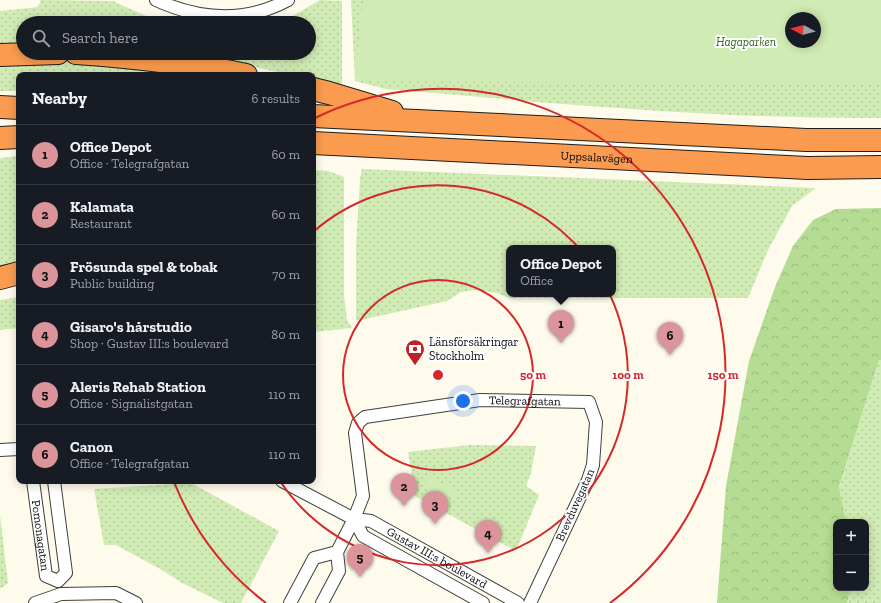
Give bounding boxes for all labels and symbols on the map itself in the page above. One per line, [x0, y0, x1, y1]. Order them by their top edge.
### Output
north arrow [785, 12, 821, 48]
park label: Hagaparken [716, 35, 776, 49]
street label: Uppsalavägen [560, 149, 633, 166]
pin: 1 [548, 310, 574, 343]
pin: 6 [657, 322, 683, 355]
place label: Länsförsäkringar Stockholm [429, 335, 518, 363]
bank icon: Länsförsäkringar Stockholm [404, 338, 426, 366]
centre of rings [431, 368, 445, 382]
text: 50 m [520, 368, 546, 382]
text: 100 m [612, 368, 644, 382]
text: 150 m [708, 368, 739, 382]
your location [453, 391, 473, 411]
street label: Telegrafgatan [489, 393, 561, 408]
street label: Brevduvegatan [553, 466, 597, 543]
pin: 2 [391, 473, 417, 506]
pin: 3 [422, 491, 448, 524]
street label: Pomonagatan [29, 499, 52, 572]
pin: 4 [475, 520, 501, 553]
street label: Gustav III:s boulevard [384, 524, 490, 592]
pin: 5 [347, 544, 373, 577]

